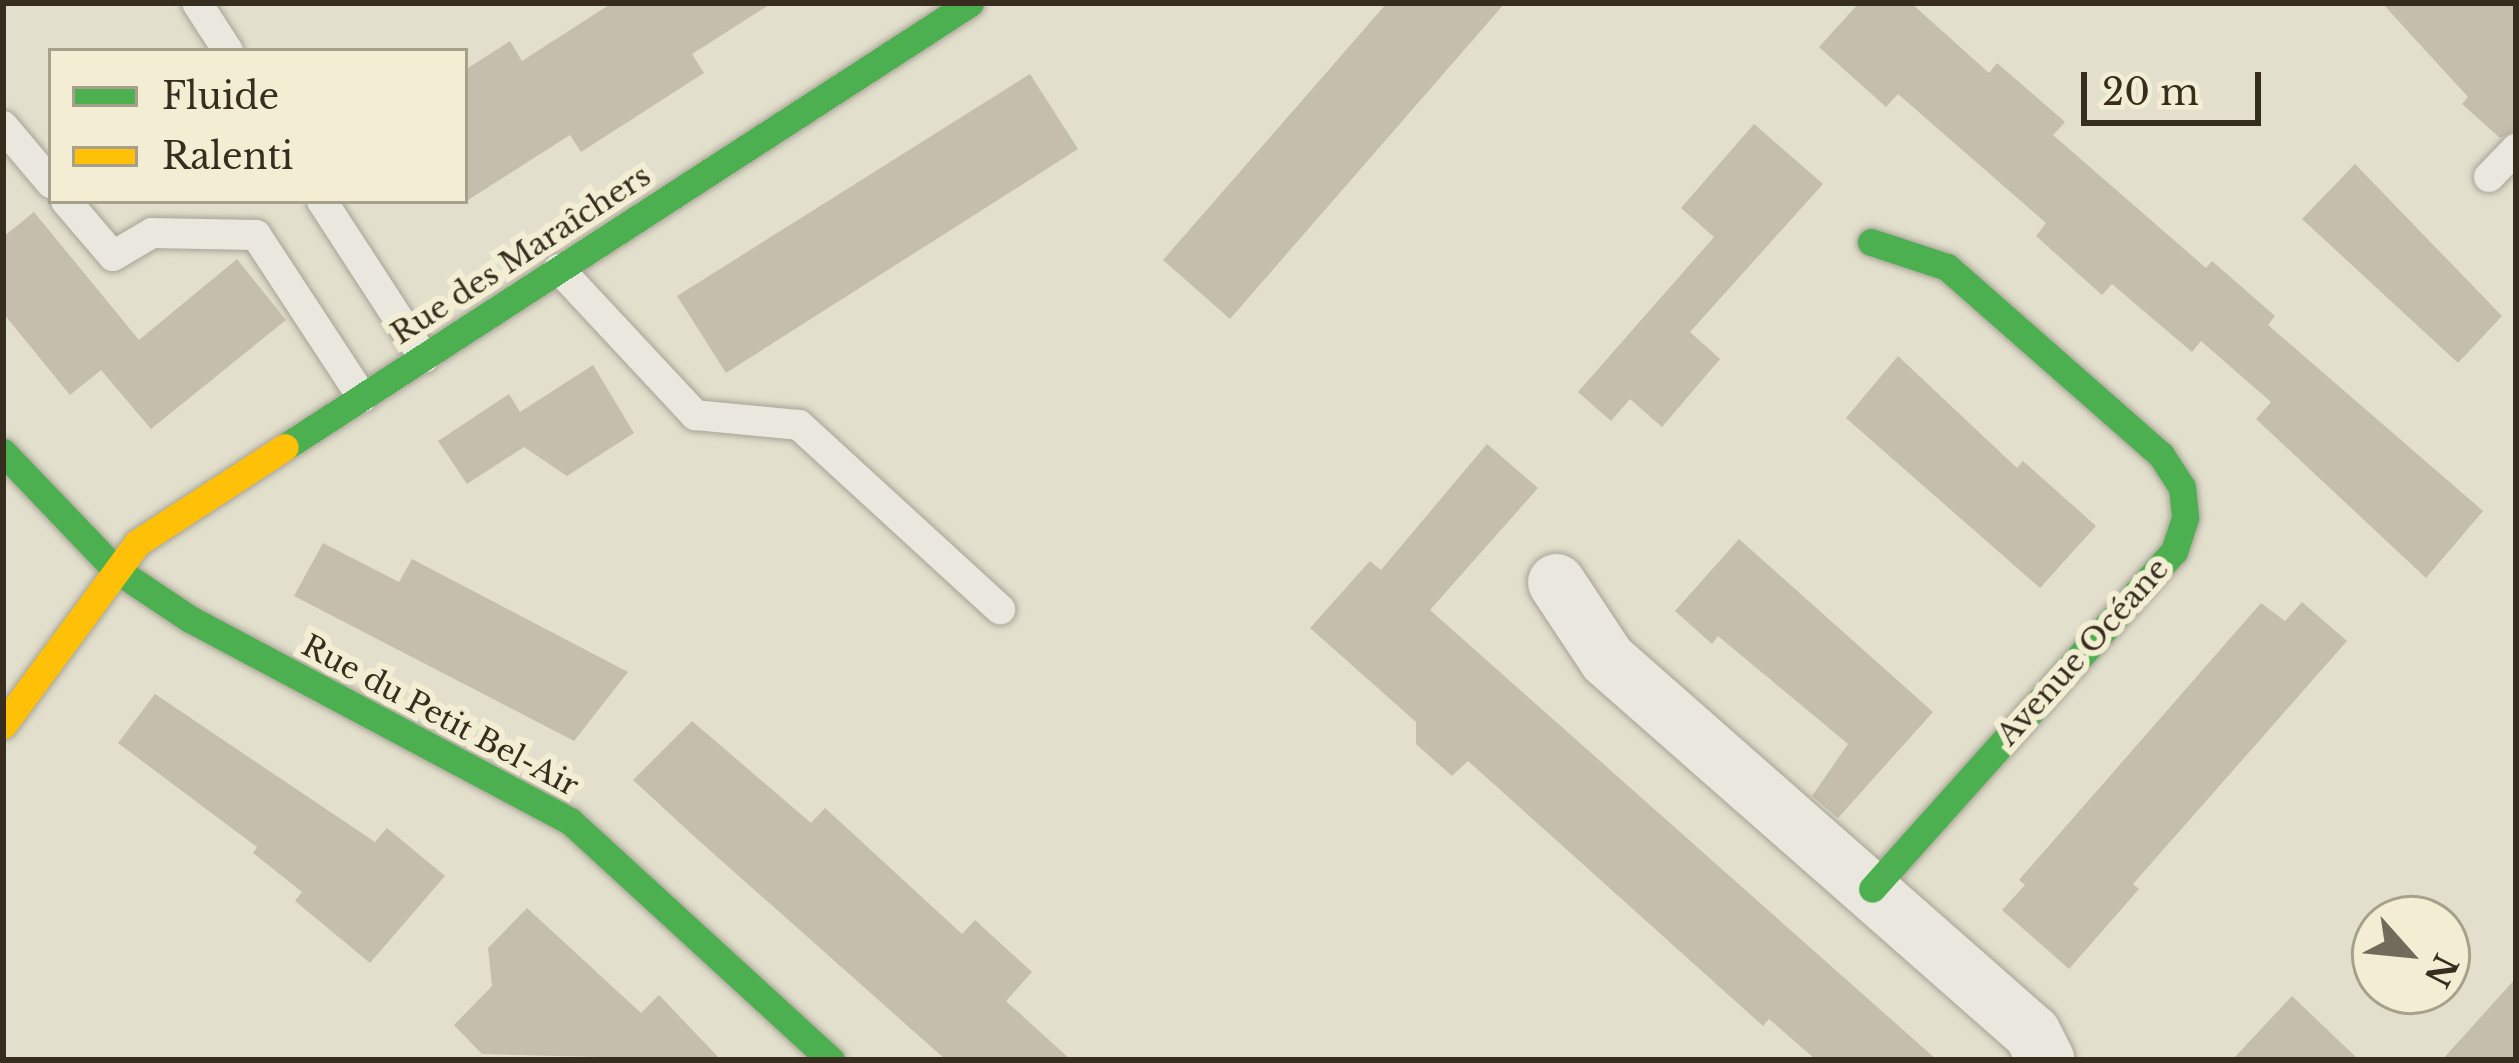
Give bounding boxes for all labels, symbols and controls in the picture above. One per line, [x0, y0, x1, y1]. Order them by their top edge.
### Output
legend [48, 48, 468, 204]
scale bar [2087, 48, 2267, 122]
text: 20 m [2102, 70, 2199, 115]
text: Fluide [162, 74, 279, 119]
text: Ralenti [162, 134, 293, 179]
street label: Rue des Maraîchers [385, 158, 657, 352]
street label: Avenue Océane [1990, 551, 2176, 753]
street label: Rue du Petit Bel-Air [296, 628, 584, 804]
north arrow [2351, 895, 2471, 1015]
text: N [2416, 947, 2466, 993]

